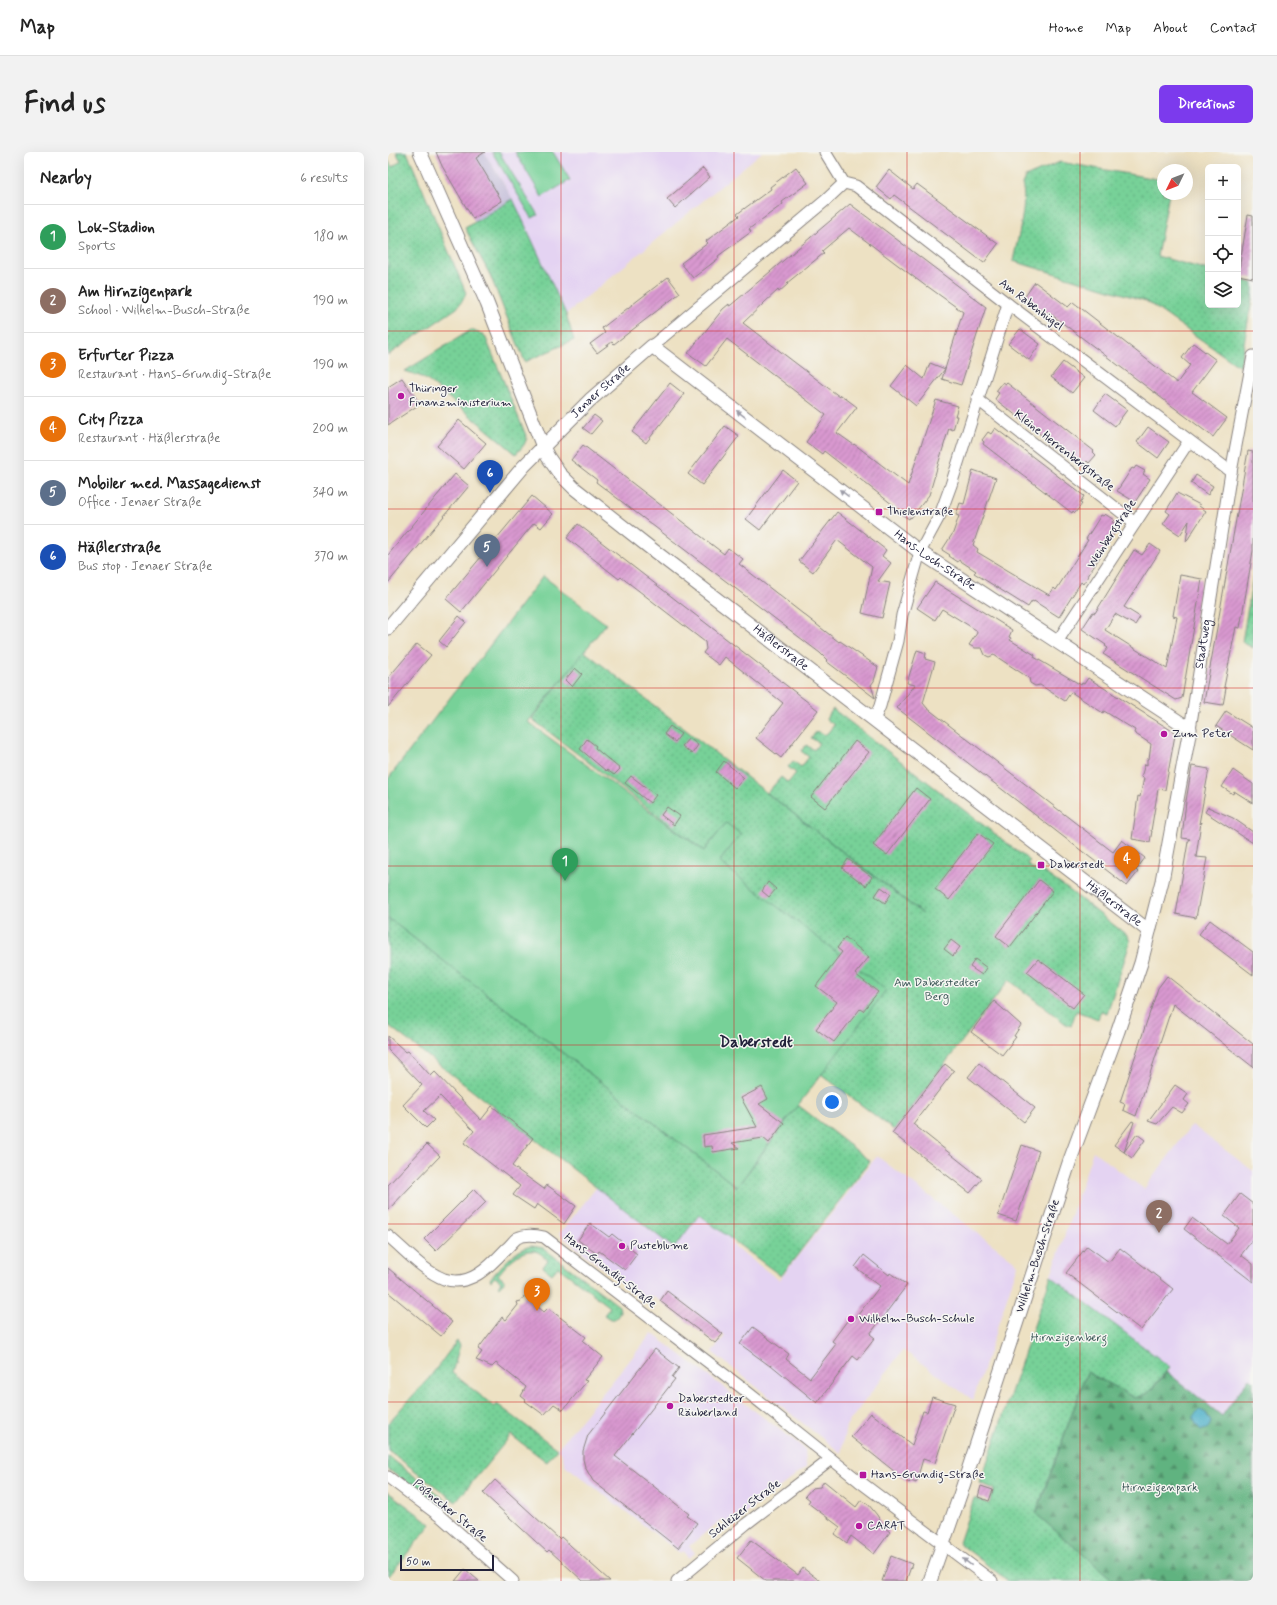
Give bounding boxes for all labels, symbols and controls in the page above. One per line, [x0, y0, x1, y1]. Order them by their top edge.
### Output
text: Map [20, 15, 55, 40]
text: Home [1049, 19, 1083, 37]
text: Map [1105, 19, 1131, 37]
text: About [1153, 19, 1188, 37]
text: Contact [1210, 19, 1257, 37]
button: Directions [1159, 85, 1253, 123]
text: Find us [24, 86, 105, 123]
north arrow [1157, 164, 1193, 200]
map controls [1205, 164, 1241, 308]
button: + [1205, 164, 1241, 200]
text: Nearby [40, 167, 92, 189]
text: 6 results [300, 170, 348, 187]
button: − [1205, 200, 1241, 236]
text: Lok-Stadion [78, 218, 155, 238]
text: 1 [50, 228, 56, 245]
text: 180 m [313, 228, 348, 245]
button: locate [1205, 236, 1241, 272]
text: Sports [78, 238, 116, 255]
button: layers [1205, 272, 1241, 308]
street label: Am Rabenhügel [996, 276, 1066, 334]
text: Am Hirnzigenpark [78, 282, 192, 302]
text: 2 [50, 292, 56, 309]
text: 190 m [313, 292, 348, 309]
text: School · Wilhelm-Busch-Straße [78, 302, 250, 319]
text: Erfurter Pizza [78, 346, 174, 366]
text: 3 [50, 356, 56, 373]
text: 190 m [313, 356, 348, 373]
street label: Jenaer Straße [568, 360, 634, 422]
text: Restaurant · Hans-Grundig-Straße [78, 366, 271, 383]
place label: Thüringer Finanzministerium [409, 381, 512, 411]
marker: Thüringer Finanzministerium [396, 391, 406, 401]
street label: Kleine Herrenbergstraße [1010, 407, 1118, 496]
text: City Pizza [78, 410, 143, 430]
one-way arrow [735, 410, 746, 418]
text: 4 [49, 420, 57, 437]
text: 200 m [313, 420, 348, 437]
text: Restaurant · Häßlerstraße [78, 430, 220, 447]
pin: 6 [477, 460, 503, 493]
text: Mobiler med. Massagedienst [78, 474, 261, 494]
text: 5 [49, 484, 57, 501]
text: 340 m [313, 484, 348, 501]
one-way arrow [838, 489, 849, 497]
text: Office · Jenaer Straße [78, 494, 202, 511]
street label: Weinbergstraße [1084, 496, 1141, 572]
place label: Thielenstraße [887, 504, 954, 520]
marker: Thielenstraße [874, 507, 884, 517]
street label: Hans-Loch-Straße [890, 527, 979, 594]
pin: 5 [474, 534, 500, 567]
text: Häßlerstraße [78, 538, 161, 558]
text: 6 [50, 548, 56, 565]
text: 370 m [314, 548, 348, 565]
text: Bus stop · Jenaer Straße [78, 558, 212, 575]
street label: Stadtweg [1192, 618, 1215, 670]
street label: Häßlerstraße [749, 622, 812, 675]
place label: Zum Peter [1172, 726, 1232, 742]
marker: Zum Peter [1159, 729, 1169, 739]
pin: 4 [1114, 846, 1140, 879]
pin: 1 [552, 848, 578, 881]
place label: Daberstedt [1049, 857, 1105, 873]
marker: Daberstedt [1036, 860, 1046, 870]
street label: Häßlerstraße [1083, 877, 1145, 931]
park label: Am Daberstedter Berg [894, 975, 980, 1005]
district label: Daberstedt [719, 1032, 793, 1053]
your location [822, 1092, 842, 1112]
street label: Wilhelm-Busch-Straße [1012, 1197, 1064, 1315]
pin: 2 [1146, 1200, 1172, 1233]
street label: Hans-Grundig-Straße [560, 1230, 660, 1313]
place label: Pusteblume [630, 1238, 689, 1254]
marker: Pusteblume [617, 1241, 627, 1251]
pin: 3 [524, 1278, 550, 1311]
place label: Wilhelm-Busch-Schule [859, 1311, 975, 1327]
marker: Wilhelm-Busch-Schule [846, 1314, 856, 1324]
park label: Hirnzigenberg [1031, 1330, 1108, 1347]
place label: Daberstedter Räuberland [678, 1391, 745, 1421]
marker: Daberstedter Räuberland [665, 1401, 675, 1411]
place label: Hans-Grundig-Straße [871, 1467, 985, 1484]
marker: Hans-Grundig-Straße [858, 1470, 868, 1480]
street label: Pößnecker Straße [409, 1476, 491, 1546]
street label: Schleizer Straße [706, 1476, 784, 1542]
park label: Hirnzigenpark [1122, 1480, 1198, 1497]
place label: CARAT [867, 1518, 905, 1534]
marker: CARAT [854, 1521, 864, 1531]
scale bar [400, 1553, 494, 1572]
text: 50 m [406, 1555, 431, 1569]
one-way arrow [962, 1558, 973, 1566]

